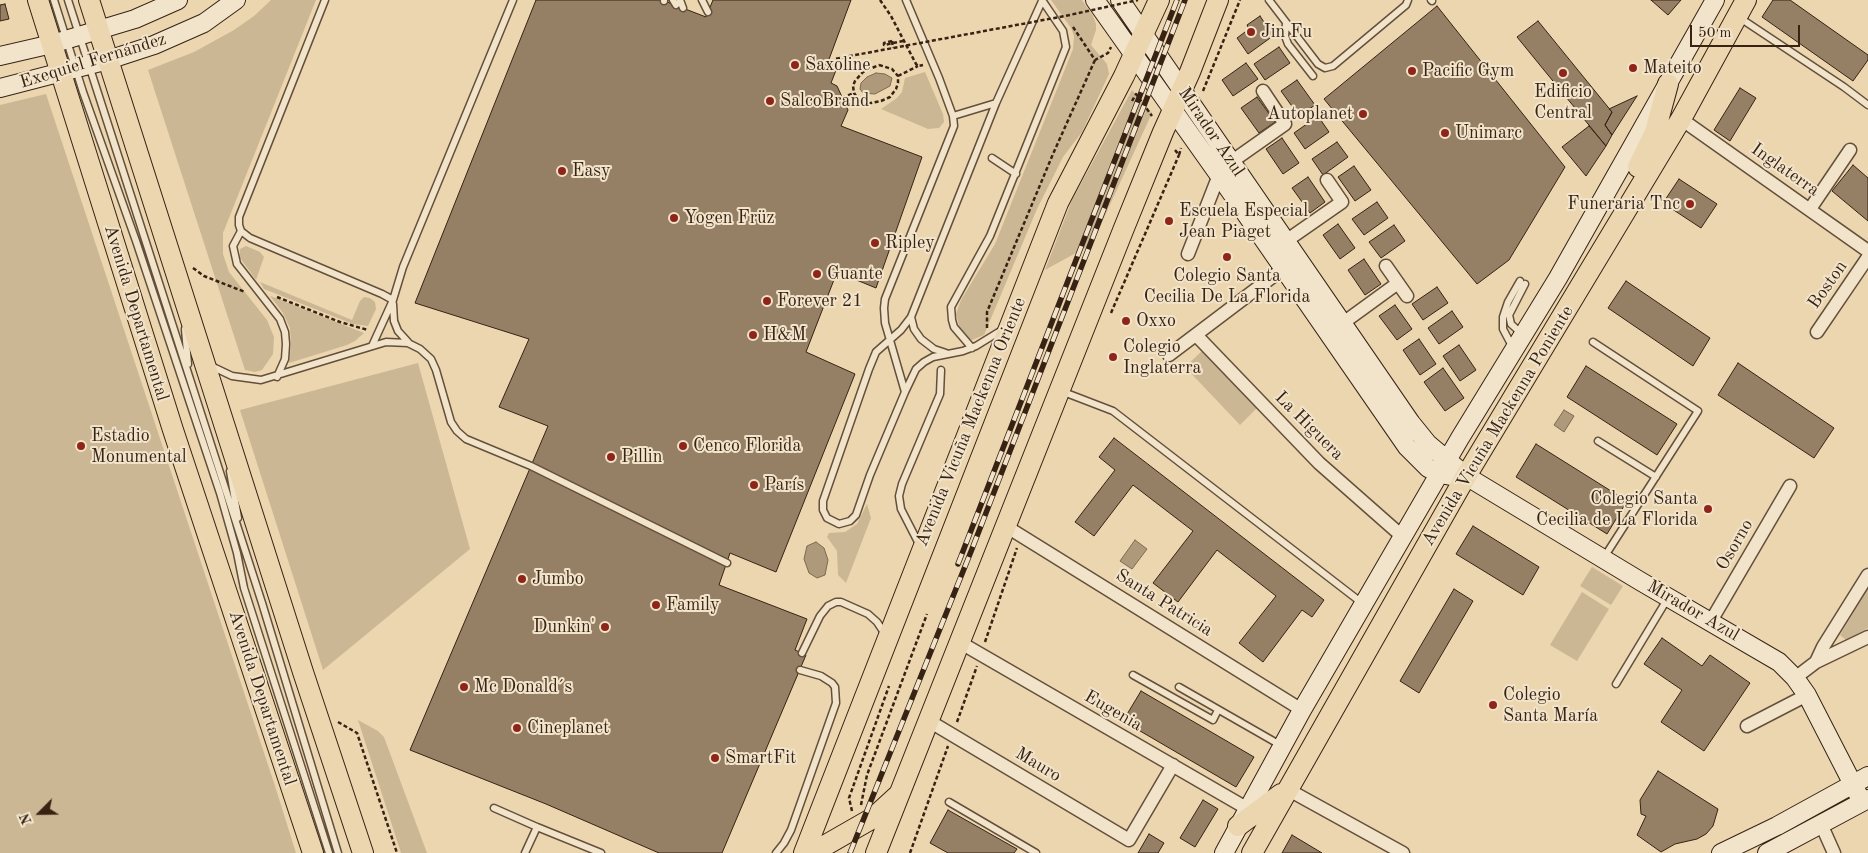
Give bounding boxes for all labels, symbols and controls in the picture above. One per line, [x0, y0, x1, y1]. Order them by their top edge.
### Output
scale bar [1693, 15, 1803, 47]
place label: Jin Fu [1261, 21, 1312, 43]
marker: Jin Fu [1245, 26, 1257, 38]
text: 50 m [1698, 26, 1732, 41]
street label: Exequiel Fernández [17, 28, 169, 94]
place label: Saxoline [805, 54, 871, 76]
place label: Mateito [1643, 57, 1702, 79]
marker: Saxoline [789, 59, 801, 71]
place label: Pacific Gym [1422, 60, 1514, 82]
marker: Mateito [1627, 62, 1639, 74]
marker: Pacific Gym [1406, 65, 1418, 77]
marker: Edificio Central [1557, 67, 1569, 79]
place label: Edificio Central [1534, 81, 1592, 124]
street label: Mirador Azul [1173, 83, 1249, 181]
place label: SalcoBrand [780, 90, 869, 112]
marker: SalcoBrand [764, 95, 776, 107]
place label: Autoplanet [1267, 103, 1353, 125]
marker: Autoplanet [1357, 108, 1369, 120]
place label: Unimarc [1455, 122, 1522, 144]
marker: Unimarc [1439, 127, 1451, 139]
street label: Inglaterra [1747, 139, 1823, 201]
place label: Easy [572, 160, 611, 182]
marker: Easy [556, 165, 568, 177]
place label: Funeraria Tnc [1567, 193, 1680, 215]
marker: Funeraria Tnc [1684, 198, 1696, 210]
place label: Escuela Especial Jean Piaget [1179, 200, 1308, 242]
place label: Yogen Früz [684, 207, 775, 229]
marker: Yogen Früz [668, 212, 680, 224]
marker: Escuela Especial Jean Piaget [1163, 215, 1175, 227]
street label: Avenida Departamental [99, 222, 173, 404]
place label: Ripley [885, 232, 935, 254]
marker: Ripley [869, 237, 881, 249]
marker: Colegio Santa Cecilia De La Florida [1221, 251, 1233, 263]
street label: Boston [1804, 257, 1852, 313]
place label: Guante [827, 263, 883, 285]
place label: Colegio Santa Cecilia De La Florida [1144, 265, 1310, 308]
marker: Guante [811, 268, 823, 280]
place label: Forever 21 [777, 290, 863, 312]
street label: Avenida Vicuña Mackenna Oriente [911, 294, 1031, 550]
marker: Forever 21 [761, 295, 773, 307]
street label: Avenida Vicuña Mackenna Poniente [1417, 302, 1579, 550]
place label: Oxxo [1136, 310, 1176, 332]
marker: Oxxo [1120, 315, 1132, 327]
place label: H&M [763, 324, 806, 346]
marker: H&M [747, 329, 759, 341]
place label: Colegio Inglaterra [1123, 336, 1202, 378]
marker: Colegio Inglaterra [1107, 351, 1119, 363]
street label: La Higuera [1270, 387, 1348, 465]
place label: Estadio Monumental [91, 425, 187, 468]
place label: Cenco Florida [693, 435, 801, 457]
marker: Estadio Monumental [75, 440, 87, 452]
marker: Cenco Florida [677, 440, 689, 452]
place label: Pillin [621, 446, 662, 468]
marker: Pillin [605, 451, 617, 463]
place label: París [764, 474, 804, 496]
marker: París [748, 479, 760, 491]
place label: Colegio Santa Cecilia de La Florida [1536, 488, 1698, 530]
marker: Colegio Santa Cecilia de La Florida [1702, 503, 1714, 515]
street label: Osorno [1712, 516, 1758, 574]
street label: Santa Patricia [1111, 565, 1217, 641]
place label: Jumbo [532, 568, 584, 590]
marker: Jumbo [516, 573, 528, 585]
street label: Mirador Azul [1643, 576, 1743, 646]
place label: Family [666, 594, 719, 616]
marker: Family [650, 599, 662, 611]
street label: Avenida Departamental [223, 608, 301, 788]
place label: Dunkin' [533, 616, 595, 638]
marker: Dunkin' [599, 621, 611, 633]
place label: Mc Donald´s [474, 676, 572, 698]
marker: Mc Donald´s [458, 681, 470, 693]
place label: Colegio Santa María [1503, 684, 1598, 726]
street label: Eugenia [1080, 686, 1146, 736]
marker: Colegio Santa María [1487, 699, 1499, 711]
place label: Cineplanet [527, 717, 609, 739]
marker: Cineplanet [511, 722, 523, 734]
street label: Mauro [1011, 743, 1065, 787]
place label: SmartFit [725, 747, 796, 769]
marker: SmartFit [709, 752, 721, 764]
north arrow [15, 788, 65, 838]
text: N [18, 811, 35, 827]

